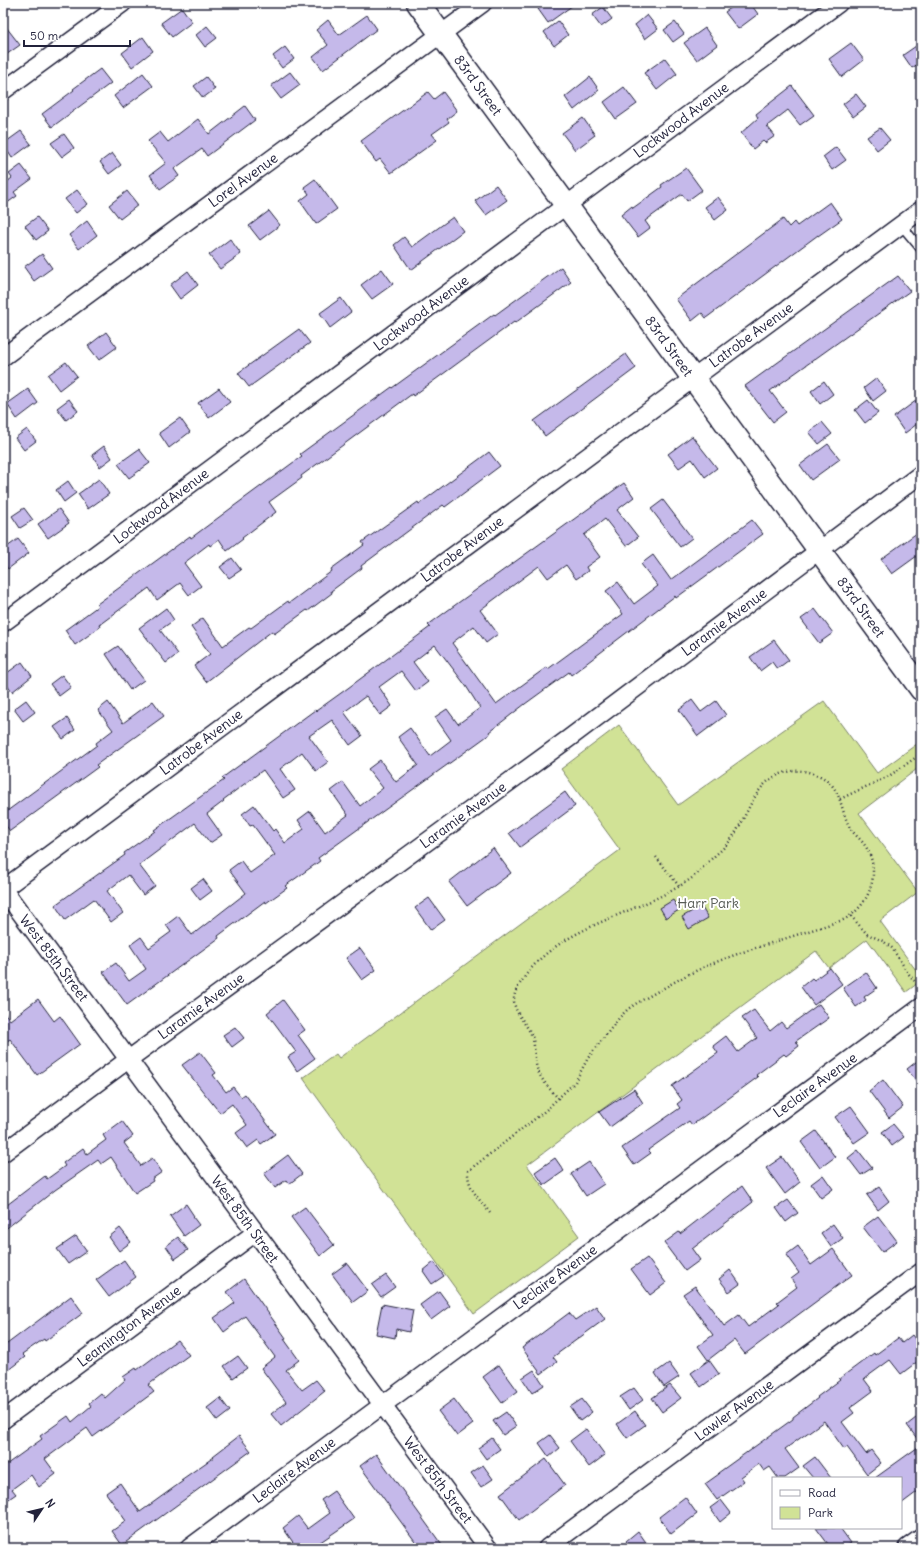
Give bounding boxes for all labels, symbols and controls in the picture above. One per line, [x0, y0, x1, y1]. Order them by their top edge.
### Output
scale bar [24, 22, 130, 48]
text: 50 m [30, 28, 59, 43]
street label: 83rd Street [450, 51, 506, 119]
street label: Lockwood Avenue [630, 78, 732, 162]
street label: Lorel Avenue [205, 149, 281, 211]
street label: Lockwood Avenue [370, 271, 472, 355]
street label: Latrobe Avenue [706, 299, 796, 371]
street label: 83rd Street [641, 312, 697, 380]
street label: Lockwood Avenue [110, 464, 212, 548]
street label: Latrobe Avenue [417, 512, 507, 586]
street label: 83rd Street [833, 573, 889, 641]
street label: Laramie Avenue [678, 584, 770, 660]
street label: Latrobe Avenue [156, 705, 246, 779]
street label: Laramie Avenue [416, 778, 510, 852]
park label: Harr Park [677, 894, 739, 912]
street label: West 85th Street [16, 911, 93, 1005]
street label: Laramie Avenue [154, 969, 248, 1043]
street label: Leclaire Avenue [770, 1049, 860, 1121]
street label: West 85th Street [207, 1172, 283, 1266]
street label: Leclaire Avenue [510, 1241, 600, 1313]
street label: Leamington Avenue [74, 1281, 184, 1371]
street label: Lawler Avenue [691, 1375, 777, 1445]
street label: Leclaire Avenue [249, 1433, 339, 1507]
street label: West 85th Street [400, 1433, 477, 1527]
legend [772, 1477, 902, 1529]
text: Road [808, 1485, 836, 1500]
north arrow [22, 1489, 62, 1529]
text: N [42, 1496, 58, 1510]
text: Park [808, 1505, 833, 1520]

